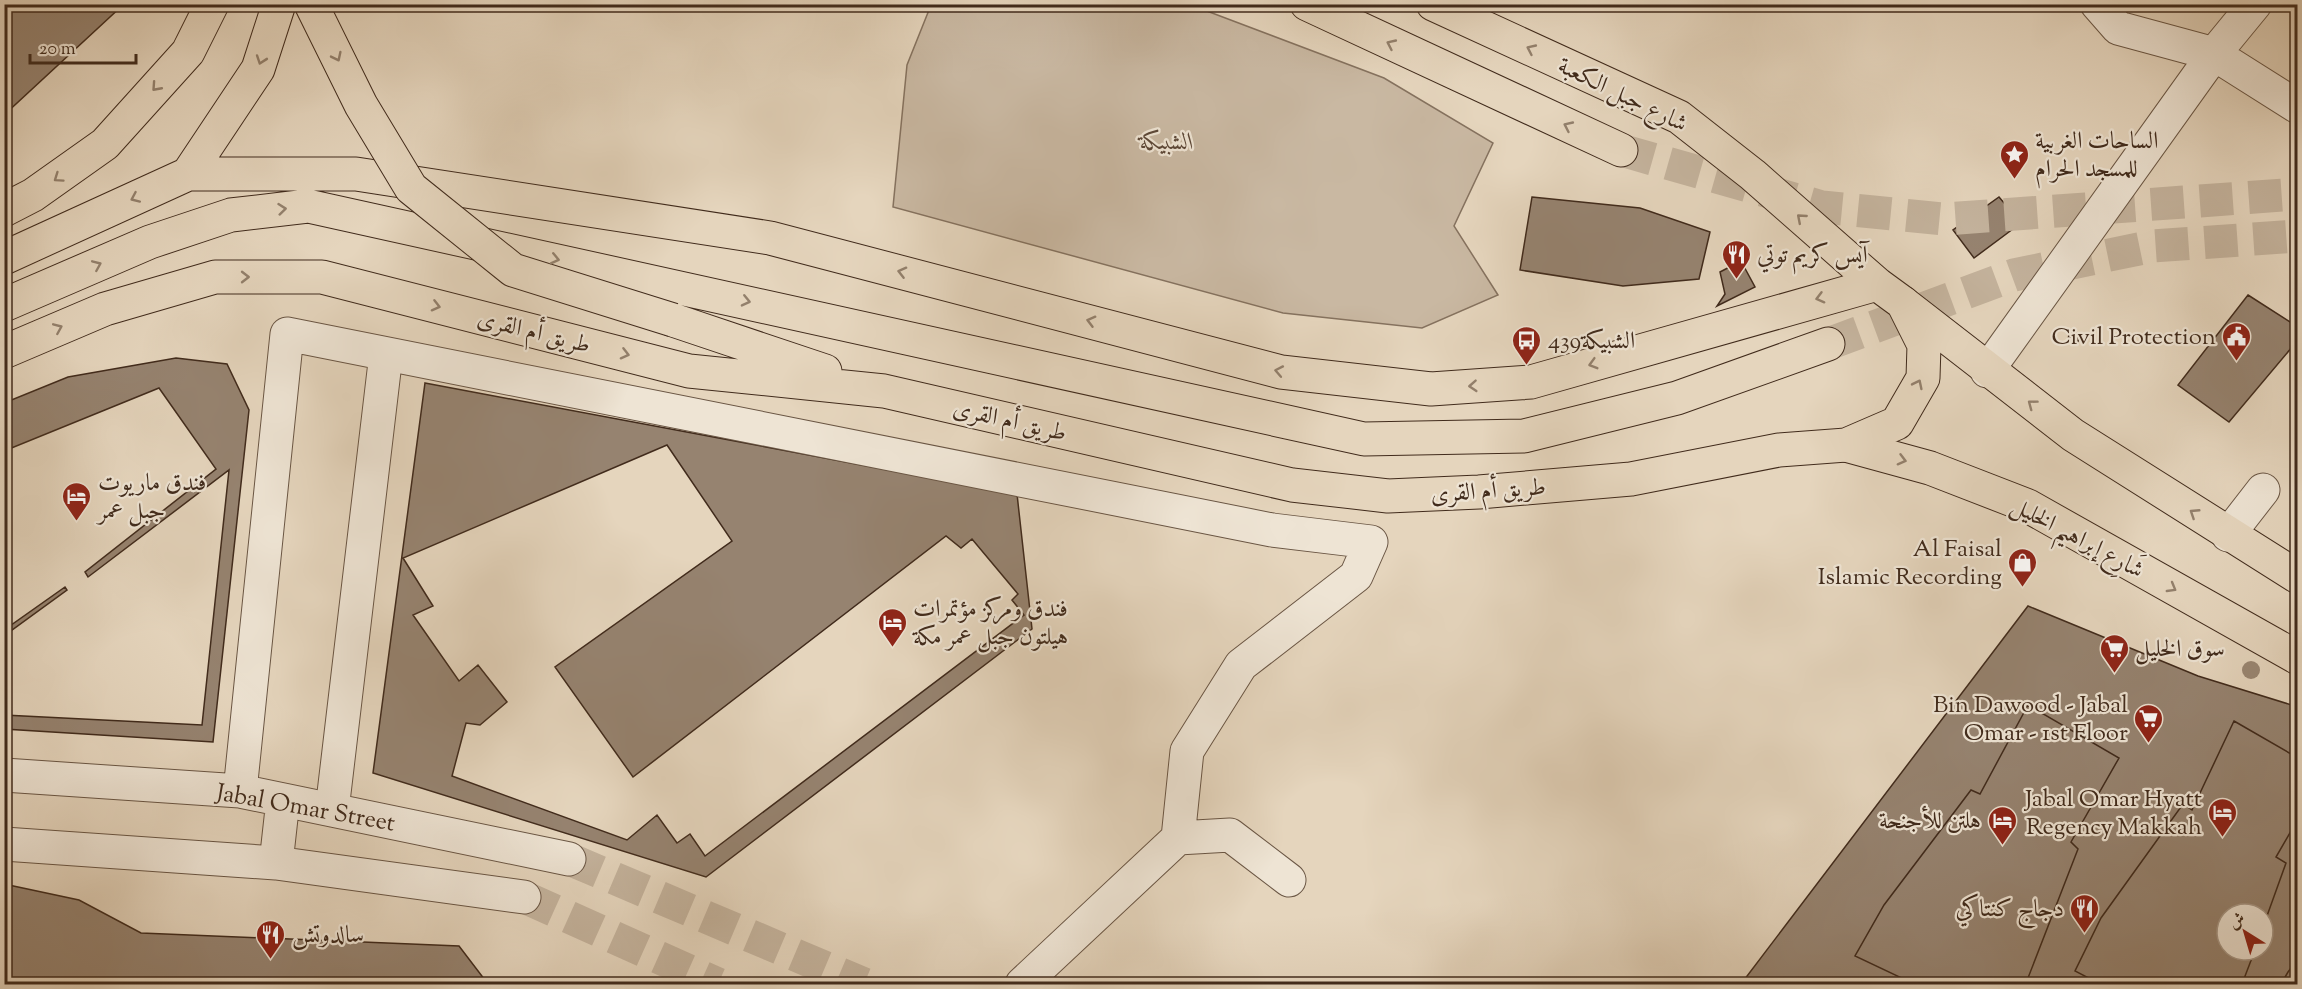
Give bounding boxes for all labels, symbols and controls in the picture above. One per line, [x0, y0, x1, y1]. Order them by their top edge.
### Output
scale bar [30, 27, 136, 65]
text: 20 m [39, 37, 76, 63]
one-way arrow [1387, 39, 1398, 51]
one-way arrow [1527, 45, 1538, 57]
street label: شارع جبل الكعبة [1551, 50, 1693, 143]
one-way arrow [329, 51, 341, 62]
one-way arrow [255, 54, 268, 65]
one-way arrow [152, 81, 163, 91]
one-way arrow [1564, 121, 1575, 133]
place label: الساحات الغربية للمسجد الحرام [2035, 125, 2158, 189]
park label: الشبيكة [1137, 126, 1194, 160]
place icon: الساحات الغربية للمسجد الحرام [1998, 138, 2030, 180]
one-way arrow [53, 171, 64, 182]
one-way arrow [130, 191, 141, 203]
one-way arrow [278, 203, 287, 216]
one-way arrow [1797, 214, 1808, 225]
restaurant icon: آيس كريم توتي [1720, 238, 1752, 280]
place label: آيس كريم توتي [1757, 239, 1870, 275]
one-way arrow [550, 252, 560, 265]
one-way arrow [90, 260, 101, 272]
one-way arrow [897, 266, 907, 279]
one-way arrow [240, 271, 249, 283]
one-way arrow [1815, 291, 1825, 304]
one-way arrow [740, 294, 750, 307]
one-way arrow [431, 299, 441, 312]
street label: طريق أم القرى [473, 301, 594, 365]
one-way arrow [1086, 315, 1096, 328]
public building icon: Civil Protection [2221, 320, 2253, 362]
place label: Civil Protection [2052, 321, 2216, 355]
one-way arrow [52, 324, 63, 336]
bus stop icon: الشبيكة439 [1511, 324, 1543, 366]
place label: الشبيكة439 [1548, 325, 1635, 359]
one-way arrow [620, 347, 630, 360]
one-way arrow [1588, 357, 1598, 369]
one-way arrow [1275, 365, 1285, 378]
one-way arrow [1469, 379, 1478, 392]
one-way arrow [1911, 379, 1923, 390]
street label: طريق أم القرى [949, 390, 1070, 453]
one-way arrow [2028, 401, 2039, 412]
one-way arrow [1896, 453, 1907, 465]
place label: فندق ماريوت جبل عمر [95, 467, 206, 529]
street label: طريق أم القرى [1429, 469, 1547, 515]
hotel icon: فندق ماريوت جبل عمر [61, 480, 93, 522]
street label: شَارِع إبراهيم الخليل [2002, 488, 2151, 593]
one-way arrow [2190, 509, 2201, 520]
place label: Al Faisal Islamic Recording [1818, 533, 2002, 595]
shop icon: Al Faisal Islamic Recording [2007, 546, 2039, 588]
one-way arrow [2166, 581, 2176, 592]
place label: فندق ومركز مؤتمرات هيلتون جبل عمر مكة [912, 593, 1068, 655]
hotel icon: فندق ومركز مؤتمرات هيلتون جبل عمر مكة [876, 606, 908, 648]
supermarket icon: سوق الخليل [2098, 632, 2130, 674]
place label: سوق الخليل [2135, 633, 2225, 667]
place label: Bin Dawood - Jabal Omar - 1st Floor [1933, 689, 2128, 751]
supermarket icon: Bin Dawood - Jabal Omar - 1st Floor [2133, 702, 2165, 744]
street label: Jabal Omar Street [212, 776, 398, 841]
place label: Jabal Omar Hyatt Regency Makkah [2023, 783, 2202, 845]
hotel icon: Jabal Omar Hyatt Regency Makkah [2207, 796, 2239, 838]
hotel icon: هلتن للأجنحة [1986, 804, 2018, 846]
place label: هلتن للأجنحة [1879, 805, 1981, 839]
restaurant icon: دجاج كنتاكي [2069, 892, 2101, 934]
place label: دجاج كنتاكي [1956, 893, 2064, 929]
north arrow [2215, 902, 2275, 962]
text: ش [2224, 908, 2251, 936]
restaurant icon: سالدوتش [255, 918, 287, 960]
place label: سالدوتش [292, 919, 364, 953]

